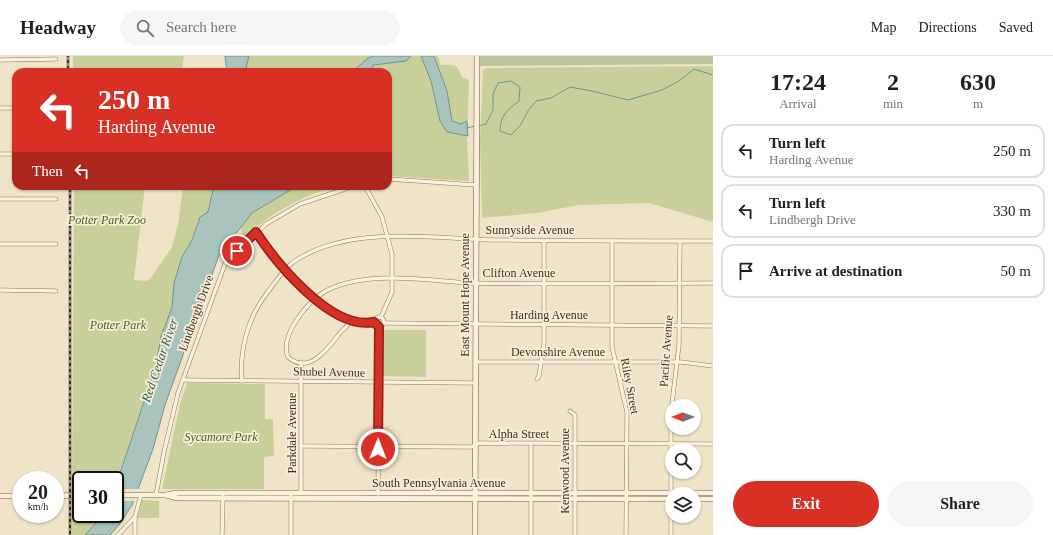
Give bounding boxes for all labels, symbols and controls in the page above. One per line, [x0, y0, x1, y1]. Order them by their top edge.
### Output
search box [120, 10, 400, 46]
text: Headway [20, 17, 96, 38]
icon: search [134, 17, 156, 39]
text: Search here [166, 19, 236, 35]
text: Map [871, 20, 896, 35]
text: Directions [918, 20, 977, 35]
text: Saved [999, 20, 1033, 35]
text: 17:24 [770, 69, 826, 95]
text: 2 [887, 69, 899, 95]
text: 630 [960, 69, 996, 95]
icon: left [32, 84, 84, 136]
text: 250 m [98, 84, 170, 115]
text: Arrival [779, 96, 817, 111]
text: min [883, 96, 903, 111]
text: m [973, 96, 983, 111]
text: Harding Avenue [98, 117, 215, 137]
text: Turn left [769, 135, 826, 151]
icon: left [735, 140, 757, 162]
text: 250 m [993, 143, 1031, 159]
text: Harding Avenue [769, 152, 854, 167]
icon: left [71, 160, 93, 182]
text: Then [32, 163, 63, 179]
text: Turn left [769, 195, 826, 211]
icon: left [735, 200, 757, 222]
text: 330 m [993, 203, 1031, 219]
text: Lindbergh Drive [769, 212, 856, 227]
park label: Potter Park Zoo [67, 213, 146, 227]
street label: Sunnyside Avenue [486, 223, 574, 237]
street label: East Mount Hope Avenue [458, 233, 472, 357]
pin [220, 234, 254, 268]
icon: arrive [226, 240, 248, 262]
icon: arrive [735, 260, 757, 282]
text: Arrive at destination [769, 263, 902, 279]
text: 50 m [1001, 263, 1031, 279]
street label: Clifton Avenue [483, 266, 555, 280]
street label: Lindbergh Drive [176, 273, 216, 353]
street label: Harding Avenue [510, 308, 588, 322]
street label: Pacific Avenue [657, 315, 675, 387]
water label: Red Cedar River [138, 316, 181, 405]
park label: Potter Park [89, 318, 147, 332]
street label: Devonshire Avenue [511, 345, 605, 359]
street label: Riley Street [618, 357, 642, 416]
street label: Shubel Avenue [293, 364, 365, 380]
street label: Parkdale Avenue [285, 393, 299, 473]
north arrow [665, 399, 701, 435]
map controls [665, 399, 701, 523]
street label: Alpha Street [489, 427, 550, 441]
position arrow [357, 428, 399, 470]
street label: Kenwood Avenue [558, 428, 572, 514]
park label: Sycamore Park [184, 430, 258, 444]
button: search [665, 443, 701, 479]
speed limit sign: 30 [72, 471, 124, 523]
street label: South Pennsylvania Avenue [372, 476, 506, 490]
text: 20 [28, 481, 48, 503]
button: Exit [733, 481, 879, 527]
button: Share [887, 481, 1033, 527]
button: layers [665, 487, 701, 523]
text: km/h [28, 501, 48, 512]

